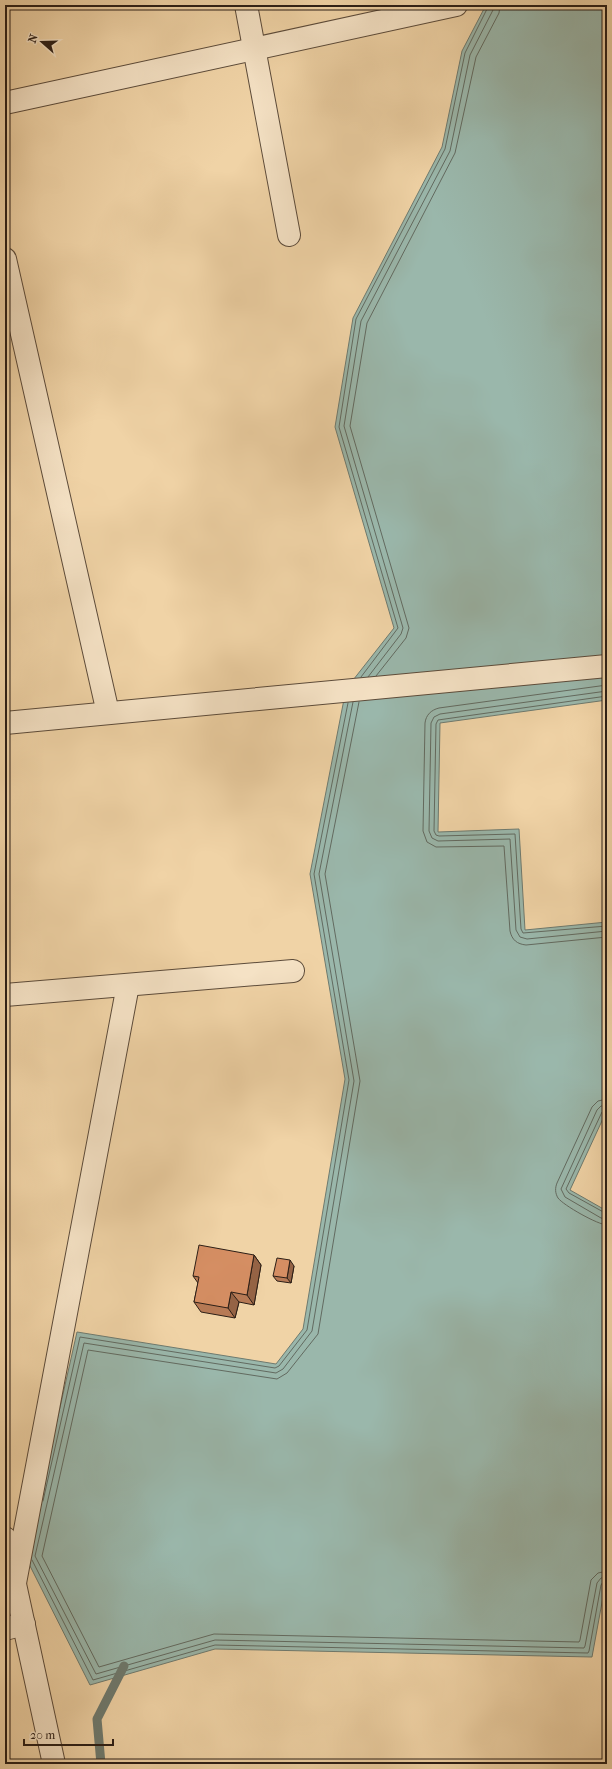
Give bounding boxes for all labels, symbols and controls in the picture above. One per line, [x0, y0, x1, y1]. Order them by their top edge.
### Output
north arrow [22, 22, 62, 62]
text: N [26, 32, 41, 45]
scale bar [24, 1721, 113, 1747]
text: 20 m [30, 1728, 55, 1742]

